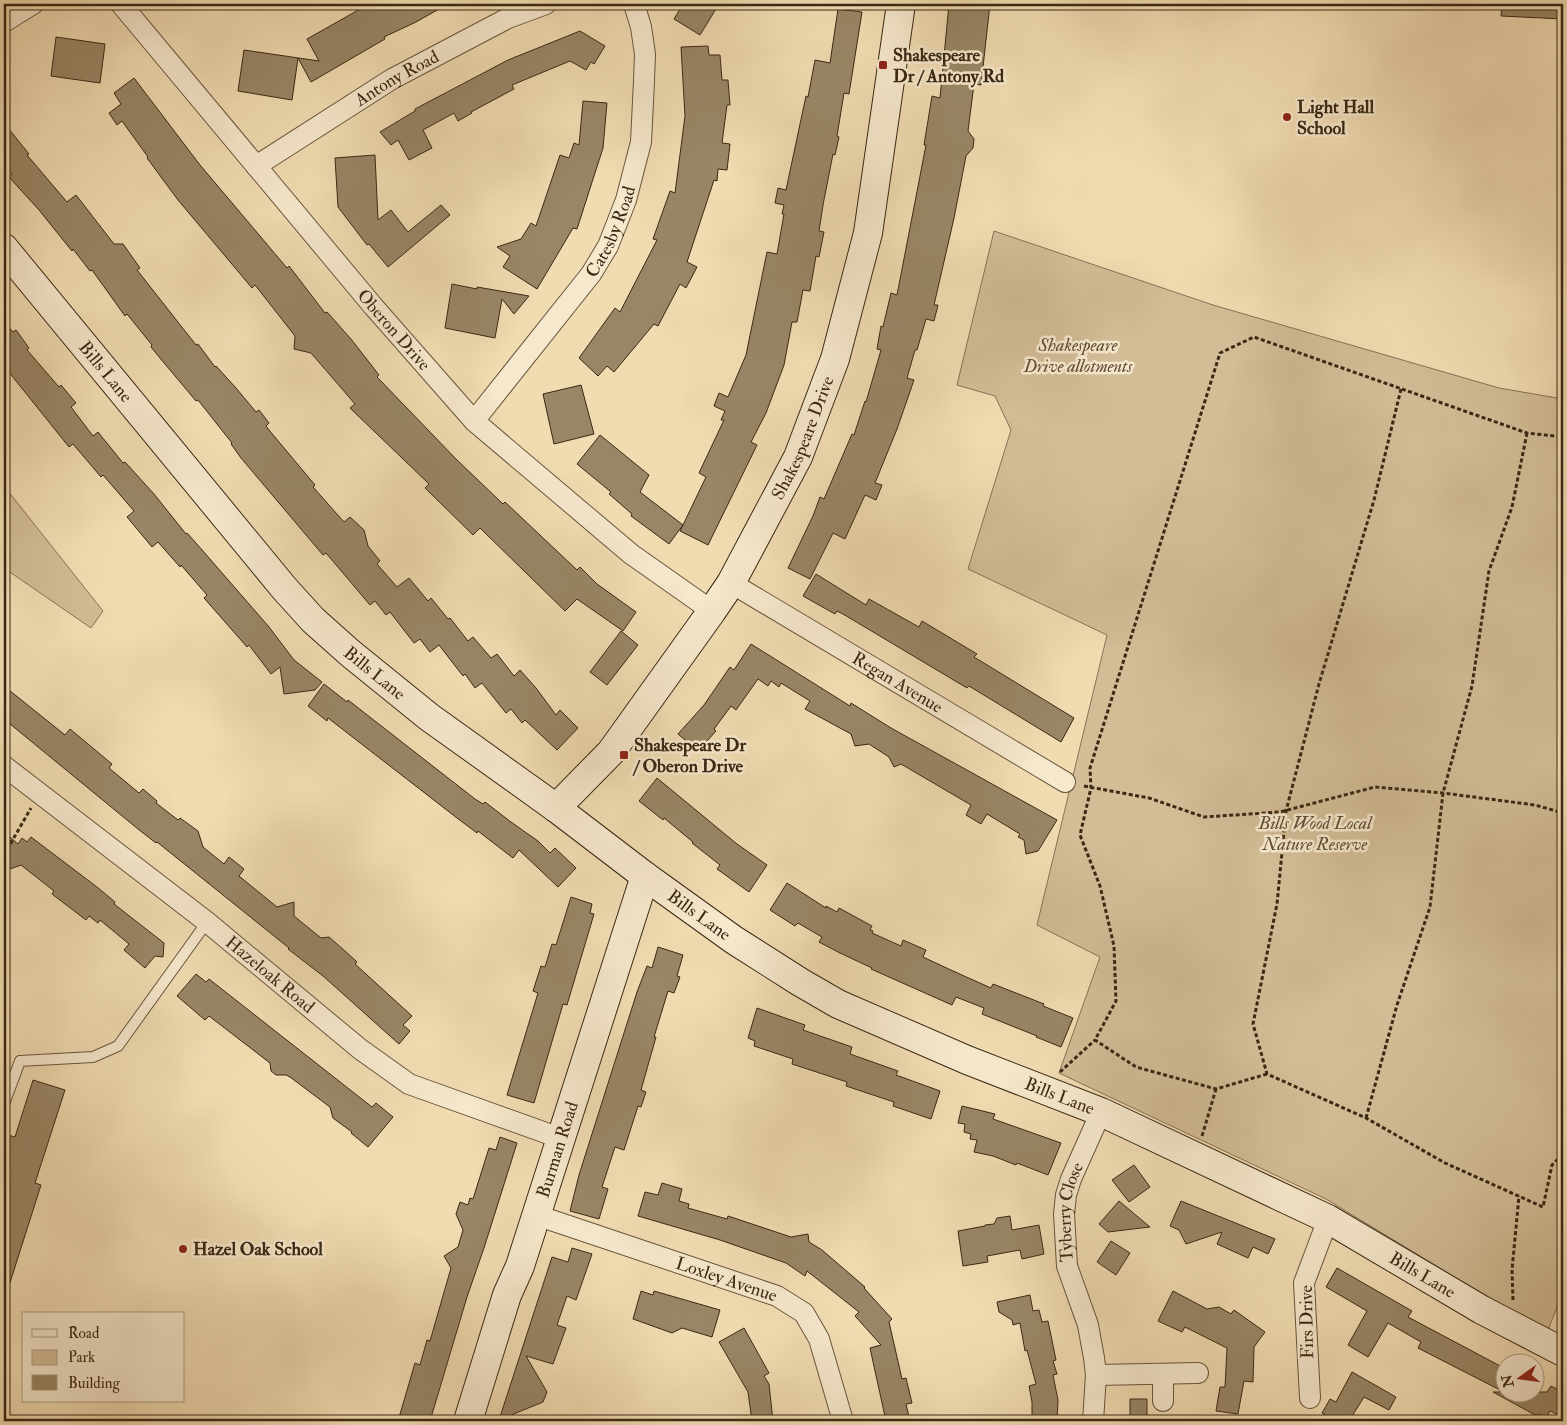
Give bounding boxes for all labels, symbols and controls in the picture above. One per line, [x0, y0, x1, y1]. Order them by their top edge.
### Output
place label: Shakespeare Dr / Antony Rd [893, 44, 1004, 88]
street label: Antony Road [349, 45, 443, 112]
marker: Shakespeare Dr / Antony Rd [877, 59, 889, 71]
place label: Light Hall School [1297, 96, 1374, 140]
marker: Light Hall School [1281, 111, 1293, 123]
street label: Catesby Road [580, 183, 641, 282]
street label: Oberon Drive [352, 284, 436, 376]
park label: Shakespeare Drive allotments [1023, 334, 1133, 378]
street label: Bills Lane [74, 336, 138, 407]
street label: Shakespeare Drive [766, 372, 839, 504]
street label: Bills Lane [339, 641, 411, 705]
street label: Regan Avenue [848, 646, 948, 718]
place label: Shakespeare Dr / Oberon Drive [632, 734, 747, 778]
marker: Shakespeare Dr / Oberon Drive [618, 749, 630, 761]
park label: Bills Wood Local Nature Reserve [1258, 812, 1373, 856]
street label: Bills Lane [663, 884, 736, 946]
street label: Hazeloak Road [221, 931, 320, 1018]
street label: Bills Lane [1022, 1072, 1098, 1120]
street label: Burman Road [531, 1098, 584, 1201]
street label: Tyberry Close [1052, 1158, 1089, 1263]
place label: Hazel Oak School [193, 1238, 323, 1261]
marker: Hazel Oak School [177, 1243, 189, 1255]
street label: Bills Lane [1385, 1246, 1460, 1304]
street label: Loxley Avenue [673, 1251, 781, 1307]
street label: Firs Drive [1295, 1284, 1319, 1359]
legend [22, 1312, 185, 1402]
text: Road [68, 1324, 100, 1343]
text: Park [68, 1348, 95, 1367]
north arrow [1494, 1352, 1544, 1402]
text: N [1498, 1372, 1518, 1390]
text: Building [68, 1374, 120, 1393]

